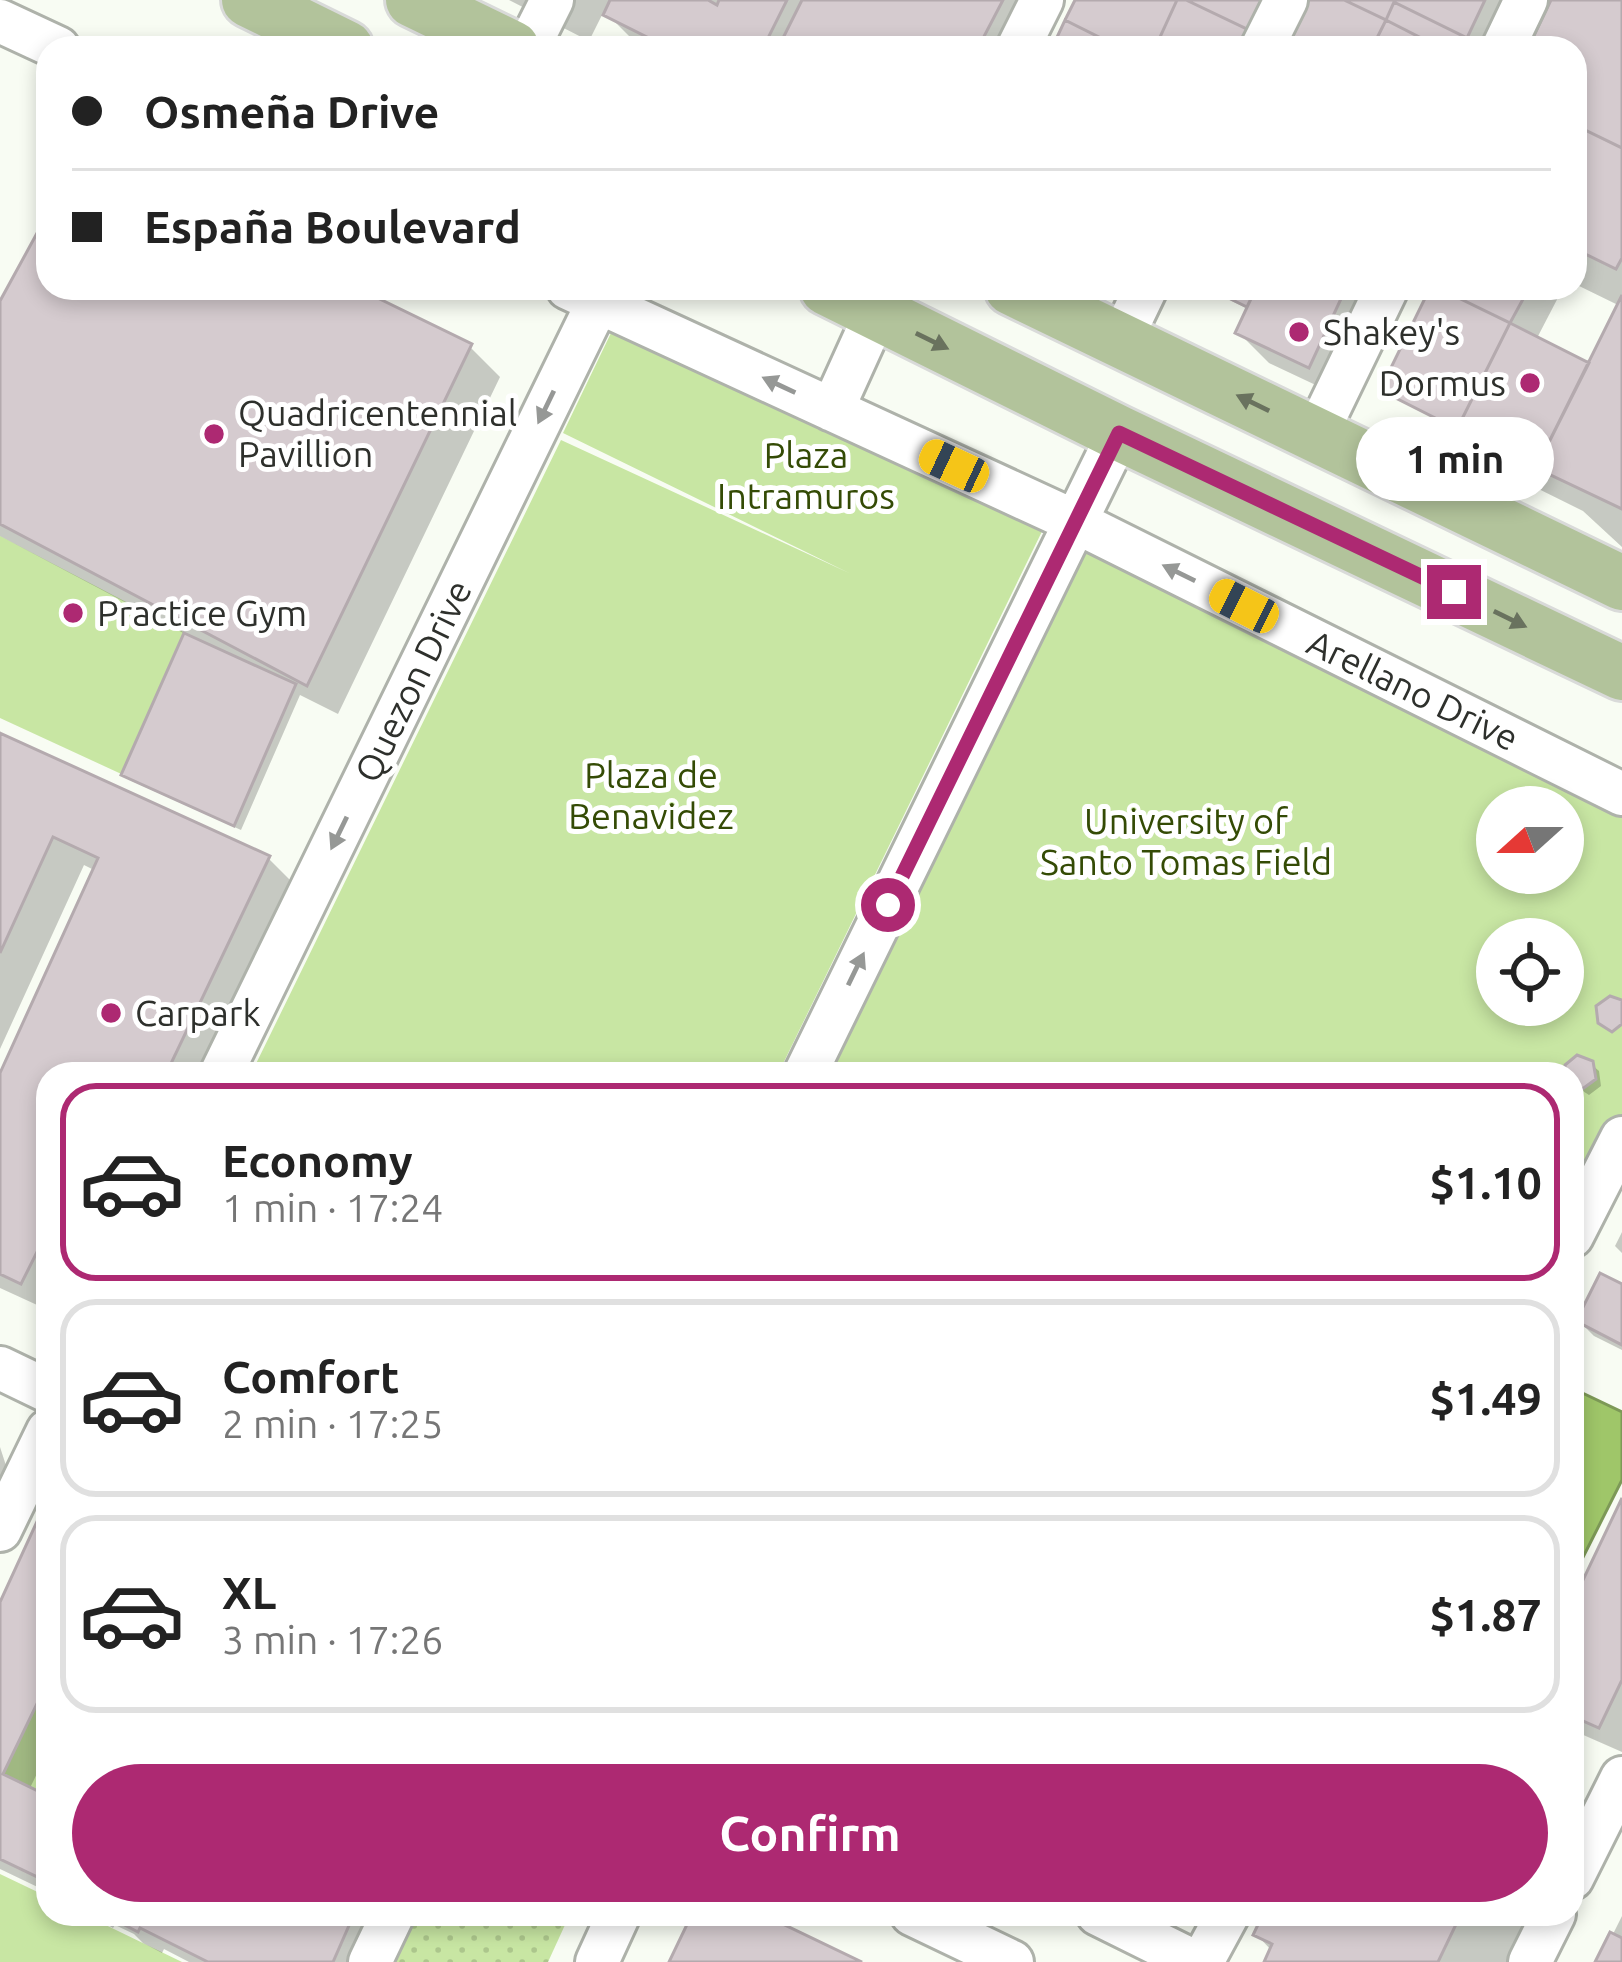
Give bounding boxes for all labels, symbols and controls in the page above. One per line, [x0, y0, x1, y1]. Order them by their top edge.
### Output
text: Osmeña Drive [144, 86, 440, 137]
text: España Boulevard [144, 201, 521, 252]
place label: Shakey's [1323, 311, 1460, 352]
marker: Shakey's [1286, 319, 1312, 345]
one-way arrow [915, 330, 949, 350]
place label: Dormus [1379, 362, 1506, 403]
marker: Dormus [1517, 370, 1543, 396]
one-way arrow [761, 375, 796, 395]
one-way arrow [537, 390, 557, 424]
place label: Quadricentennial Pavillion [238, 392, 517, 474]
one-way arrow [1235, 393, 1270, 413]
callout: 1 min [1355, 418, 1553, 502]
marker: Quadricentennial Pavillion [201, 421, 227, 447]
park label: Plaza Intramuros [717, 434, 895, 516]
car [914, 434, 994, 498]
text: 1 min [1406, 437, 1504, 480]
one-way arrow [1162, 564, 1196, 584]
route end [1427, 565, 1481, 619]
street label: Quezon Drive [346, 573, 479, 788]
car [1204, 574, 1284, 638]
place label: Practice Gym [97, 592, 307, 633]
marker: Practice Gym [60, 600, 86, 626]
one-way arrow [1493, 609, 1528, 629]
street label: Arellano Drive [1301, 621, 1525, 758]
park label: Plaza de Benavidez [568, 754, 734, 836]
north arrow [1476, 786, 1584, 894]
map controls [1476, 786, 1584, 1026]
park label: University of Santo Tomas Field [1040, 800, 1332, 882]
one-way arrow [329, 816, 349, 850]
route start [861, 878, 915, 932]
button: locate [1476, 918, 1584, 1026]
one-way arrow [846, 952, 866, 986]
place label: Carpark [135, 992, 261, 1033]
marker: Carpark [98, 1000, 124, 1026]
icon: car [78, 1128, 186, 1236]
text: Economy [222, 1135, 413, 1186]
text: $1.10 [1429, 1157, 1542, 1208]
text: 1 min · 17:24 [222, 1186, 443, 1229]
icon: car [78, 1344, 186, 1452]
text: Comfort [222, 1351, 399, 1402]
text: $1.49 [1429, 1373, 1542, 1424]
text: 2 min · 17:25 [222, 1402, 443, 1445]
icon: car [78, 1560, 186, 1668]
text: XL [222, 1567, 276, 1618]
text: $1.87 [1429, 1589, 1542, 1640]
text: 3 min · 17:26 [222, 1618, 443, 1661]
button: Confirm [72, 1764, 1548, 1902]

